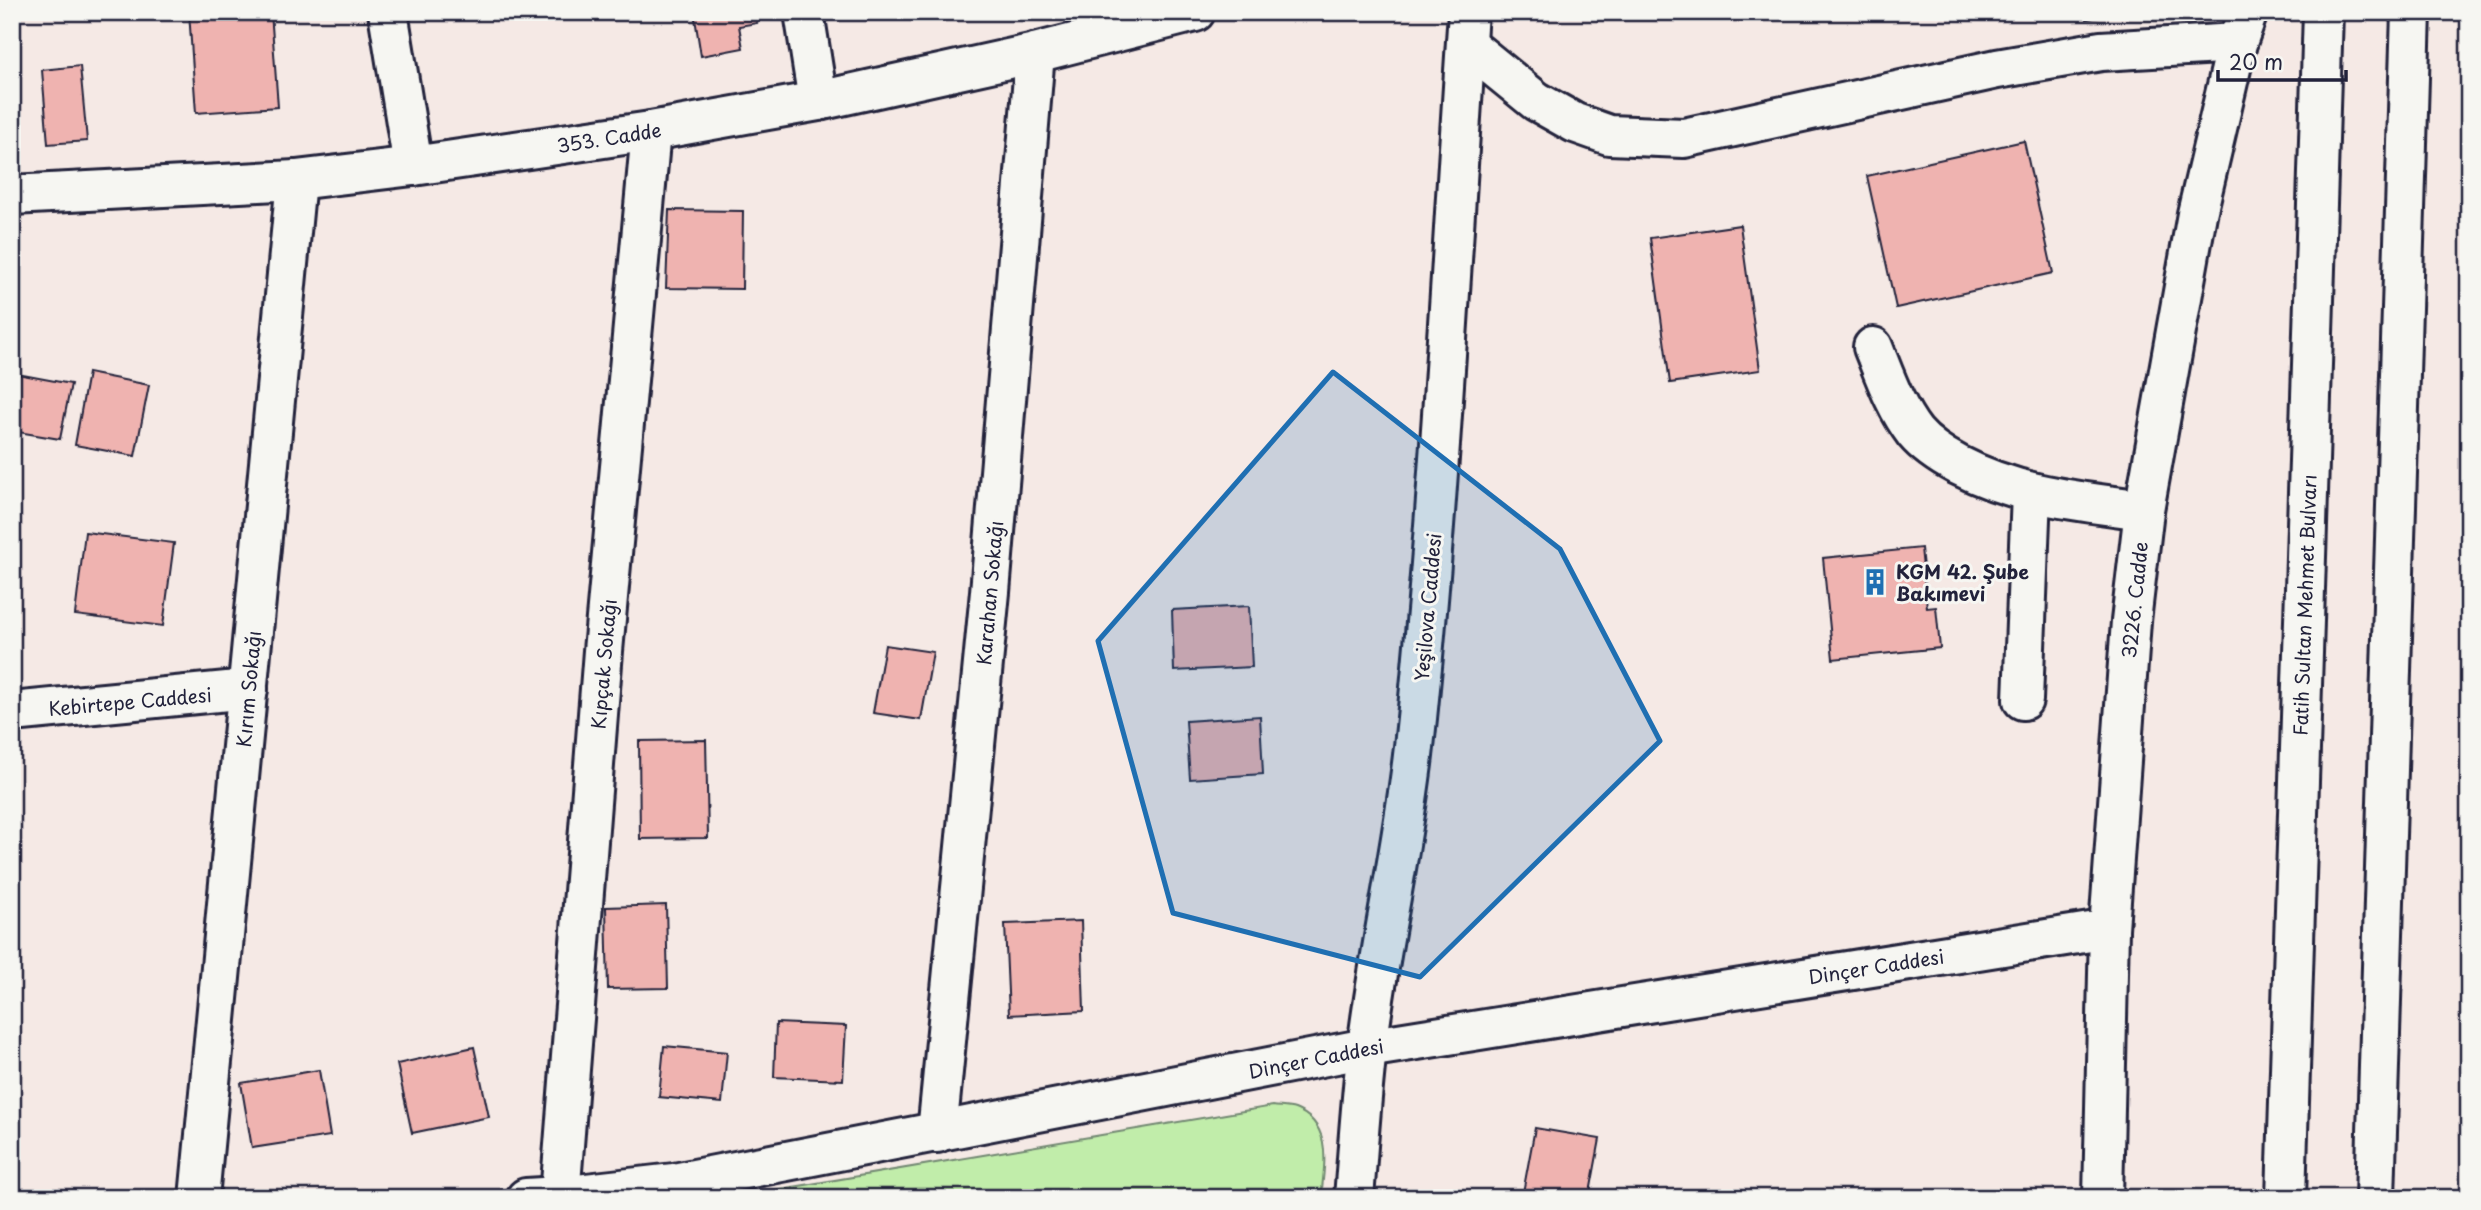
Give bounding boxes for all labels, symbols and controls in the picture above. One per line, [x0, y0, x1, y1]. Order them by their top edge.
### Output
scale bar [2218, 38, 2346, 82]
text: 20 m [2229, 45, 2283, 77]
street label: 353. Cadde [555, 115, 663, 159]
street label: Fatih Sultan Mehmet Bulvarı [2285, 474, 2323, 736]
street label: Karahan Sokağı [969, 519, 1009, 667]
street label: Yeşilova Caddesi [1407, 532, 1447, 682]
street label: 3226. Cadde [2114, 540, 2154, 660]
place label: KGM 42. Şube Bakımevi [1896, 557, 2029, 607]
building icon: KGM 42. Şube Bakımevi [1860, 567, 1890, 597]
street label: Kıpçak Sokağı [583, 598, 623, 730]
street label: Kırım Sokağı [229, 629, 267, 749]
street label: Kebirtepe Caddesi [47, 680, 213, 722]
street label: Dinçer Caddesi [1806, 941, 1946, 991]
street label: Dinçer Caddesi [1246, 1031, 1386, 1085]

